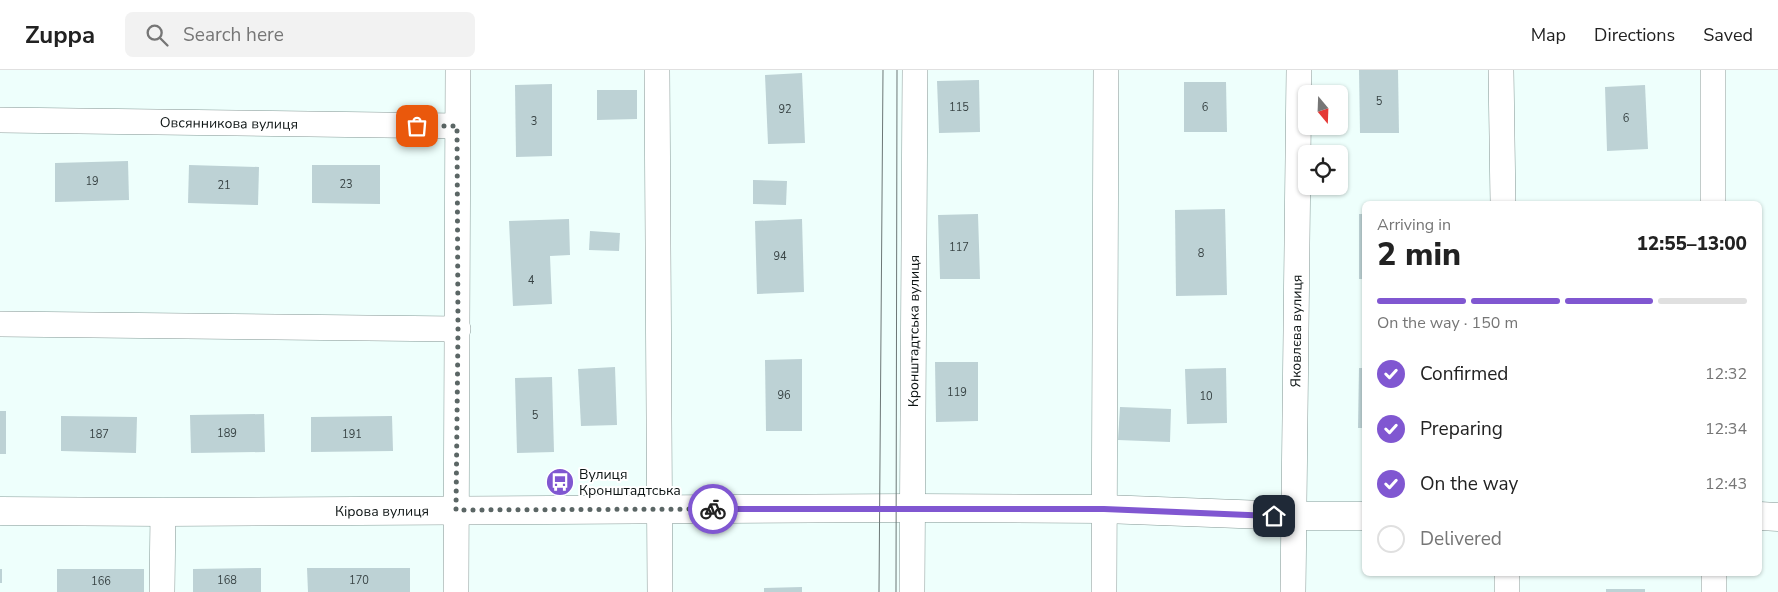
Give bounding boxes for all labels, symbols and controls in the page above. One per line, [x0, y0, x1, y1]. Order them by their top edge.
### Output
search box [125, 12, 475, 57]
text: Zuppa [25, 19, 95, 51]
icon: search [143, 21, 171, 49]
text: Search here [183, 22, 284, 48]
text: Map [1531, 23, 1566, 47]
text: Directions [1594, 23, 1675, 47]
text: Saved [1703, 23, 1753, 47]
north arrow [1298, 85, 1348, 135]
map controls [1298, 85, 1348, 195]
house number: 5 [1376, 94, 1383, 109]
house number: 115 [949, 100, 969, 115]
house number: 6 [1202, 100, 1209, 115]
house number: 92 [778, 102, 792, 117]
pin [396, 105, 438, 147]
house number: 6 [1623, 111, 1630, 126]
icon: bag [403, 112, 431, 140]
street label: Овсянникова вулиця [160, 113, 298, 134]
house number: 3 [531, 114, 537, 129]
button: locate [1298, 145, 1348, 195]
house number: 19 [85, 174, 99, 189]
house number: 23 [339, 177, 353, 192]
house number: 21 [217, 178, 231, 193]
text: Arriving in [1377, 214, 1451, 236]
text: 12:55–13:00 [1636, 231, 1747, 257]
text: 2 min [1377, 233, 1461, 276]
house number: 117 [949, 240, 969, 255]
house number: 8 [1198, 246, 1205, 261]
house number: 94 [773, 249, 787, 264]
street label: Кронштадтська вулиця [904, 255, 924, 407]
house number: 4 [528, 273, 535, 288]
street label: Яковлєва вулиця [1286, 274, 1307, 388]
text: On the way · 150 m [1377, 312, 1518, 334]
icon: check [1377, 360, 1405, 388]
text: Confirmed [1420, 361, 1508, 387]
text: 12:32 [1705, 363, 1747, 385]
house number: 119 [947, 385, 967, 400]
house number: 96 [777, 388, 791, 403]
house number: 10 [1199, 389, 1213, 404]
house number: 5 [532, 408, 539, 423]
icon: check [1377, 415, 1405, 443]
text: Preparing [1420, 416, 1503, 442]
text: 12:34 [1705, 418, 1747, 440]
house number: 189 [217, 426, 237, 441]
house number: 187 [89, 427, 109, 442]
house number: 191 [342, 427, 362, 442]
place label: Вулиця Кронштадтська [579, 465, 681, 500]
bus stop icon: Вулиця Кронштадтська [545, 467, 575, 497]
icon: check [1377, 470, 1405, 498]
text: On the way [1420, 471, 1518, 497]
text: 12:43 [1705, 473, 1747, 495]
courier [688, 484, 738, 534]
icon: bike [699, 495, 727, 523]
pin [1253, 495, 1295, 537]
street label: Кірова вулиця [335, 502, 429, 521]
icon: home [1260, 502, 1288, 530]
text: Delivered [1420, 526, 1502, 552]
house number: 168 [217, 573, 237, 588]
house number: 170 [349, 573, 369, 588]
house number: 166 [91, 574, 111, 589]

